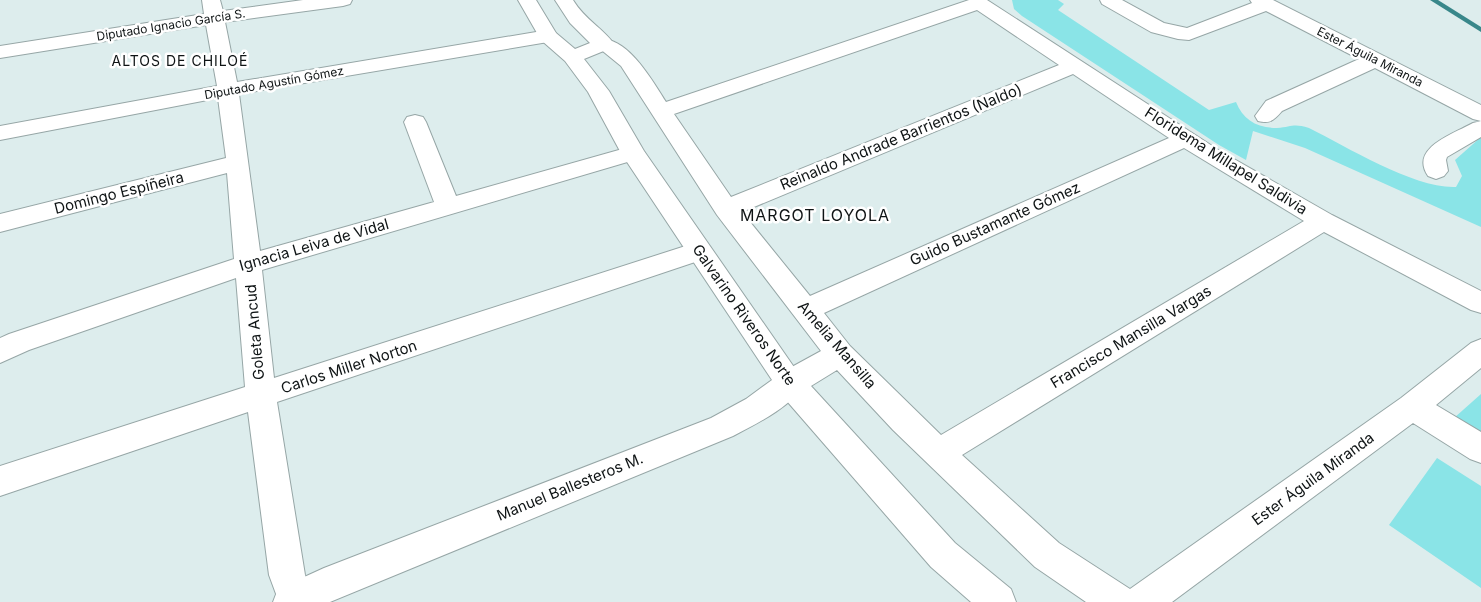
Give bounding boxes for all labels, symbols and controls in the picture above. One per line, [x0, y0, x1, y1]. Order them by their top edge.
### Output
street label: Diputado Ignacio García S. [95, 5, 246, 44]
street label: Ester Águila Miranda [1315, 23, 1426, 90]
district label: ALTOS DE CHILOÉ [112, 52, 248, 69]
street label: Diputado Agustín Gómez [203, 63, 345, 102]
street label: Reinaldo Andrade Barrientos (Naldo) [777, 79, 1025, 194]
street label: Floridema Millapel Saldivia [1141, 103, 1311, 219]
street label: Domingo Espiñeira [52, 167, 186, 218]
street label: Guido Bustamante Gómez [907, 177, 1083, 270]
district label: MARGOT LOYOLA [740, 205, 890, 225]
street label: Ignacia Leiva de Vidal [237, 214, 391, 275]
street label: Galvarino Riveros Norte [688, 240, 800, 389]
street label: Francisco Mansilla Vargas [1047, 281, 1215, 392]
street label: Goleta Ancud [241, 283, 268, 381]
street label: Amelia Mansilla [794, 297, 881, 392]
street label: Carlos Miller Norton [278, 336, 419, 397]
street label: Ester Águila Miranda [1248, 428, 1377, 529]
street label: Manuel Ballesteros M. [494, 448, 646, 525]

